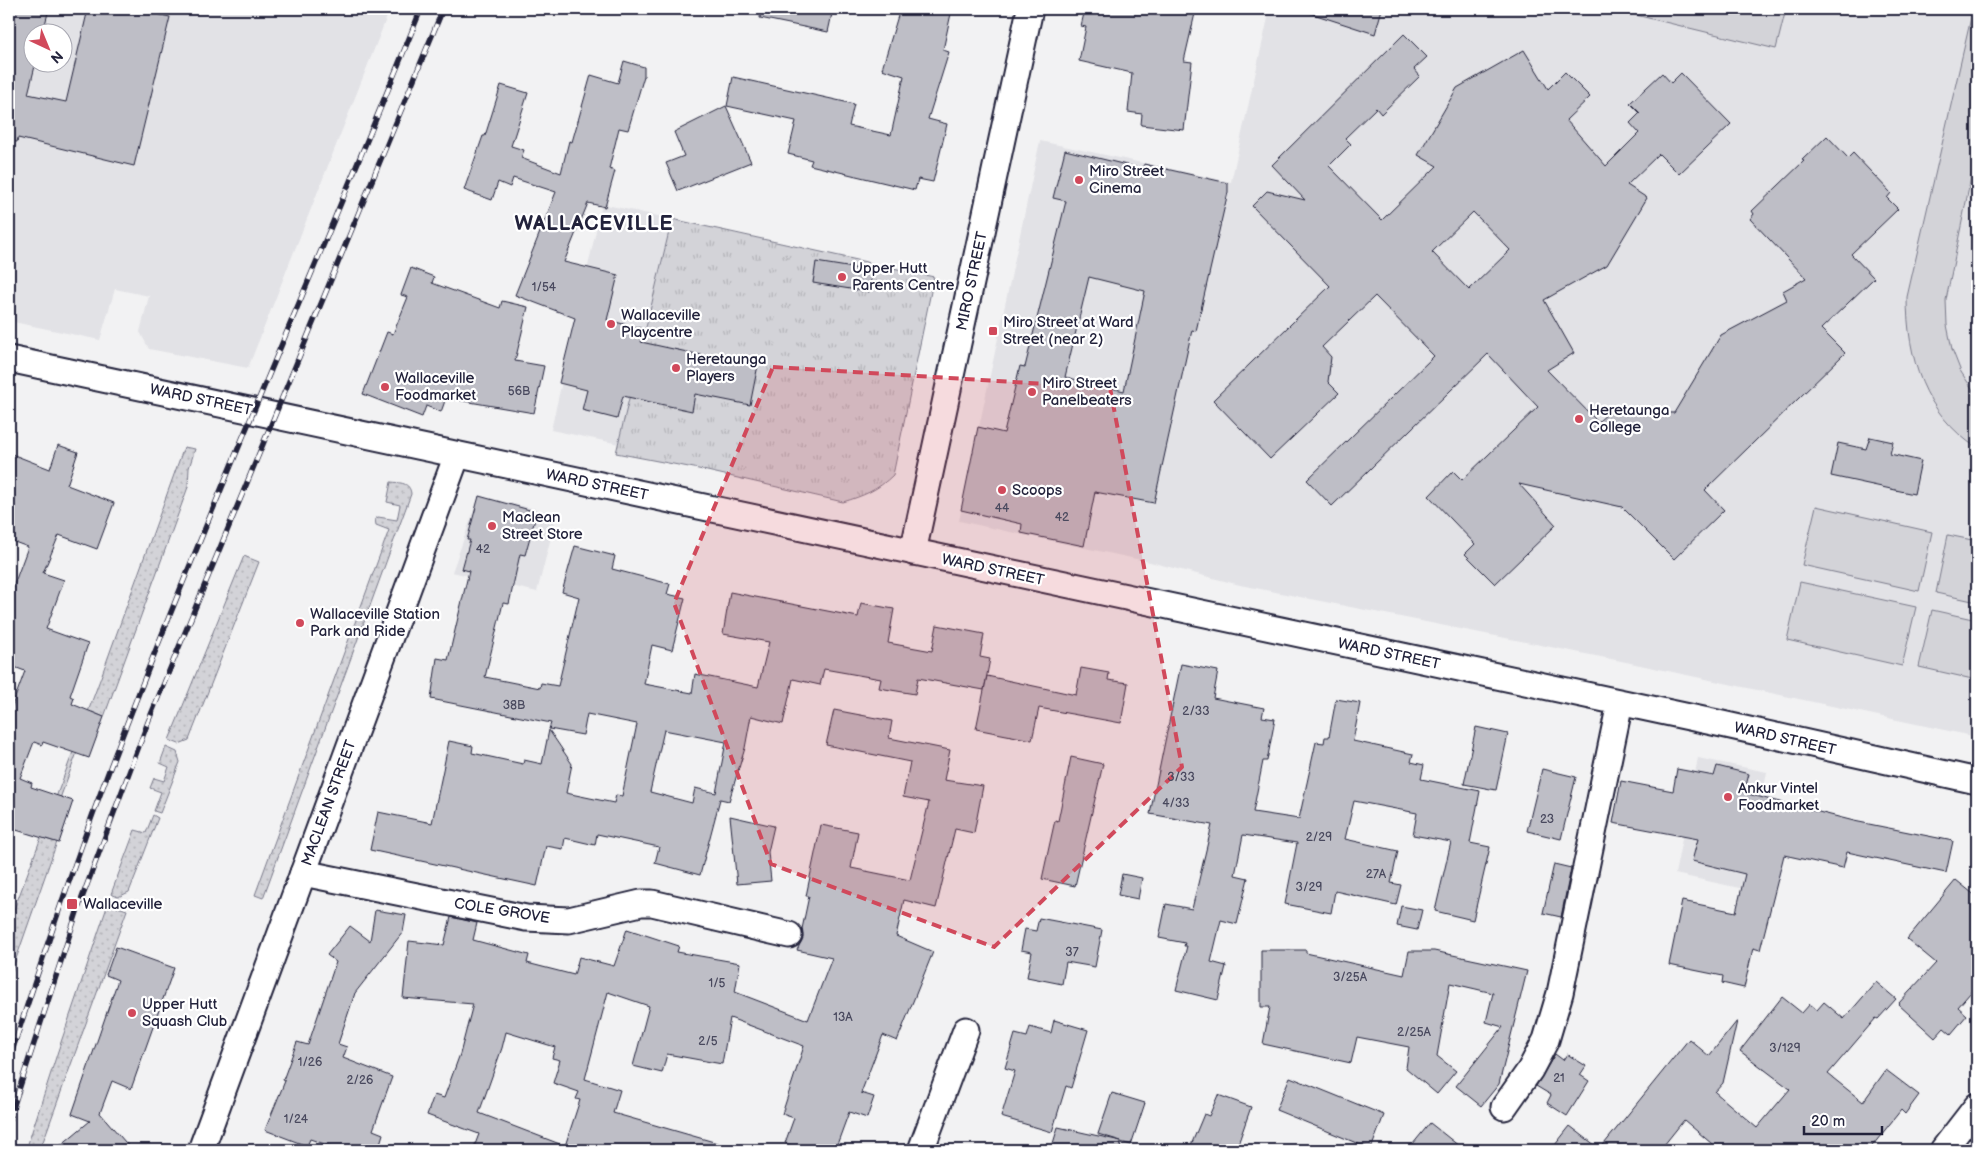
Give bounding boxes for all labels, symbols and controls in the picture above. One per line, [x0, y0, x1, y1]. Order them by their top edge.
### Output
north arrow [22, 22, 72, 72]
text: N [47, 47, 66, 67]
place label: Miro Street Cinema [1089, 162, 1164, 198]
marker: Miro Street Cinema [1073, 174, 1085, 186]
district label: WALLACEVILLE [514, 212, 674, 236]
street label: MIRO STREET [952, 230, 992, 332]
place label: Upper Hutt Parents Centre [852, 259, 954, 295]
marker: Upper Hutt Parents Centre [836, 271, 848, 283]
house number: 1/54 [532, 280, 557, 295]
place label: Wallaceville Playcentre [621, 306, 700, 342]
place label: Miro Street at Ward Street (near 2) [1003, 313, 1134, 349]
marker: Wallaceville Playcentre [605, 318, 617, 330]
marker: Miro Street at Ward Street (near 2) [987, 325, 999, 337]
place label: Heretaunga Players [686, 350, 767, 386]
marker: Heretaunga Players [670, 362, 682, 374]
place label: Wallaceville Foodmarket [395, 369, 476, 405]
place label: Miro Street Panelbeaters [1042, 374, 1132, 410]
street label: WARD STREET [148, 380, 254, 420]
marker: Wallaceville Foodmarket [379, 381, 391, 393]
house number: 56B [508, 384, 530, 399]
marker: Miro Street Panelbeaters [1026, 386, 1038, 398]
place label: Heretaunga College [1589, 401, 1670, 437]
marker: Heretaunga College [1573, 413, 1585, 425]
street label: WARD STREET [544, 465, 650, 505]
place label: Scoops [1012, 481, 1063, 500]
marker: Scoops [996, 484, 1008, 496]
house number: 44 [995, 501, 1010, 516]
place label: Maclean Street Store [502, 508, 583, 544]
house number: 42 [1055, 510, 1069, 525]
marker: Maclean Street Store [486, 520, 498, 532]
house number: 42 [476, 542, 490, 557]
street label: WARD STREET [940, 550, 1046, 590]
place label: Wallaceville Station Park and Ride [310, 605, 440, 641]
marker: Wallaceville Station Park and Ride [294, 617, 306, 629]
street label: WARD STREET [1336, 634, 1442, 674]
house number: 38B [503, 698, 525, 713]
house number: 2/33 [1182, 704, 1210, 719]
street label: WARD STREET [1732, 718, 1838, 760]
street label: MACLEAN STREET [297, 738, 361, 868]
house number: 3/33 [1167, 770, 1195, 785]
place label: Ankur Vintel Foodmarket [1738, 779, 1819, 815]
marker: Ankur Vintel Foodmarket [1722, 791, 1734, 803]
house number: 4/33 [1162, 796, 1190, 811]
house number: 23 [1540, 812, 1554, 827]
house number: 2/29 [1306, 830, 1332, 845]
house number: 27A [1366, 867, 1387, 882]
house number: 3/29 [1296, 880, 1322, 895]
street label: COLE GROVE [453, 894, 551, 928]
place label: Wallaceville [83, 895, 162, 914]
marker: Wallaceville [65, 897, 79, 911]
house number: 37 [1065, 945, 1079, 960]
house number: 3/25A [1333, 970, 1368, 985]
house number: 1/5 [709, 976, 726, 991]
place label: Upper Hutt Squash Club [142, 995, 228, 1031]
marker: Upper Hutt Squash Club [126, 1007, 138, 1019]
house number: 13A [833, 1010, 853, 1025]
house number: 2/25A [1397, 1025, 1432, 1040]
house number: 2/5 [698, 1034, 718, 1049]
house number: 3/129 [1769, 1041, 1801, 1056]
house number: 1/26 [298, 1055, 322, 1070]
house number: 21 [1553, 1071, 1565, 1086]
house number: 2/26 [347, 1073, 373, 1088]
scale bar [1804, 1104, 1881, 1136]
house number: 1/24 [284, 1112, 309, 1127]
text: 20 m [1811, 1112, 1845, 1131]

